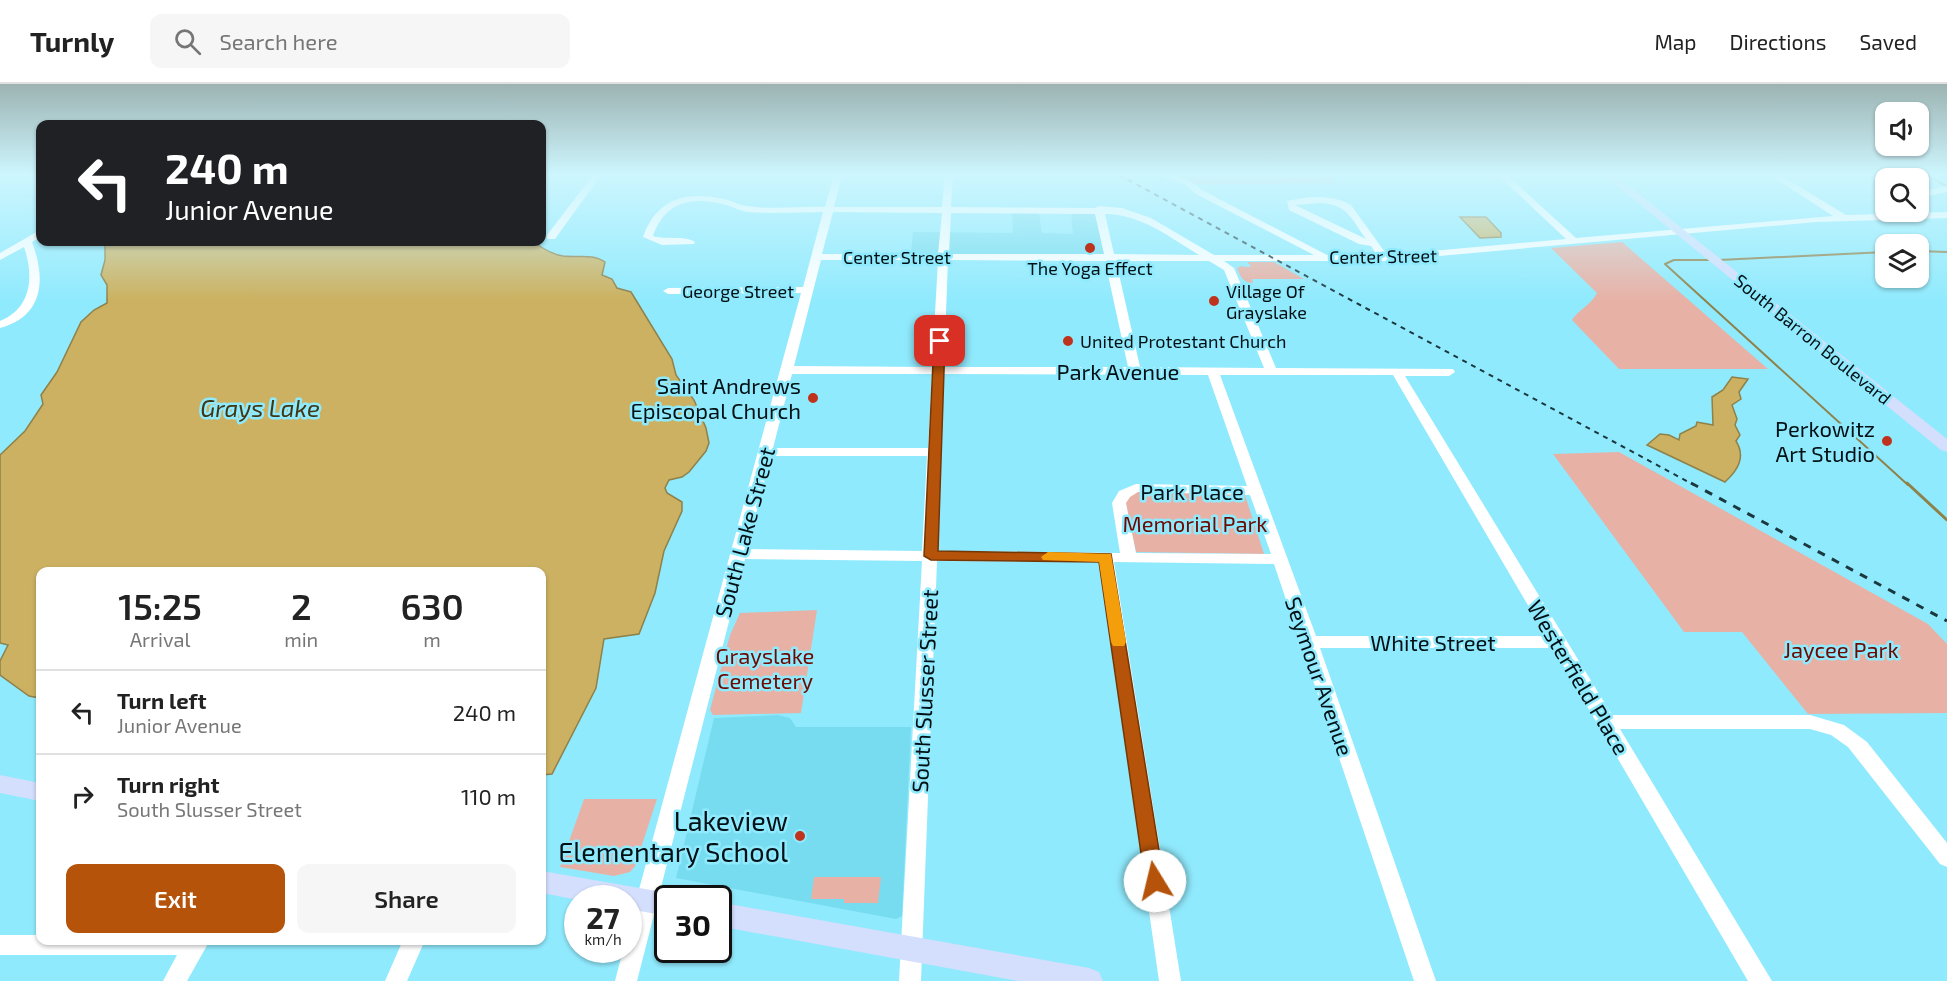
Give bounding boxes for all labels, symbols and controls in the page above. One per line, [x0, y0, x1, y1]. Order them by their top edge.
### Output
search box [150, 14, 570, 68]
text: Turnly [30, 24, 114, 58]
icon: search [171, 25, 204, 58]
text: Search here [219, 28, 338, 54]
text: Map [1654, 29, 1697, 54]
text: Directions [1730, 29, 1826, 54]
text: Saved [1859, 29, 1917, 54]
map controls [1875, 102, 1929, 288]
button: sound [1875, 102, 1929, 156]
text: 240 m [165, 142, 289, 192]
icon: left [66, 144, 144, 222]
button: search [1875, 168, 1929, 222]
text: Junior Avenue [165, 193, 333, 225]
button: layers [1875, 234, 1929, 288]
marker: The Yoga Effect [1083, 241, 1097, 255]
street label: Center Street [1329, 244, 1437, 268]
street label: Center Street [843, 246, 951, 268]
place label: The Yoga Effect [1027, 257, 1153, 279]
street label: South Barron Boulevard [1730, 269, 1896, 409]
street label: George Street [682, 280, 794, 302]
place label: Village Of Grayslake [1226, 280, 1307, 323]
marker: Village Of Grayslake [1207, 294, 1221, 308]
pin [914, 315, 965, 366]
icon: arrive [923, 324, 956, 357]
place label: United Protestant Church [1080, 330, 1287, 352]
marker: United Protestant Church [1061, 334, 1075, 348]
street label: Park Avenue [1057, 358, 1179, 384]
place label: Saint Andrews Episcopal Church [631, 372, 801, 423]
marker: Saint Andrews Episcopal Church [806, 391, 820, 405]
water label: Grays Lake [200, 393, 320, 422]
place label: Perkowitz Art Studio [1775, 415, 1875, 466]
marker: Perkowitz Art Studio [1880, 434, 1894, 448]
street label: South Lake Street [709, 444, 779, 620]
street label: Park Place [1140, 478, 1244, 504]
park label: Memorial Park [1122, 510, 1268, 536]
text: 15:25 [118, 584, 202, 627]
text: 2 [291, 584, 312, 627]
text: 630 [400, 584, 464, 627]
street label: South Slusser Street [906, 589, 942, 793]
street label: Seymour Avenue [1281, 593, 1359, 759]
street label: Westerfield Place [1523, 595, 1635, 759]
text: Arrival [130, 627, 191, 651]
text: min [284, 627, 318, 651]
text: m [423, 627, 441, 651]
street label: White Street [1370, 629, 1496, 655]
park label: Jaycee Park [1783, 636, 1899, 662]
park label: Grayslake Cemetery [716, 642, 814, 693]
text: Turn left [117, 687, 206, 713]
icon: left [66, 696, 99, 729]
text: 240 m [453, 699, 516, 725]
text: Junior Avenue [117, 713, 242, 737]
text: Turn right [117, 771, 219, 797]
icon: right [66, 780, 99, 813]
text: 110 m [461, 783, 516, 809]
text: South Slusser Street [117, 797, 302, 821]
place label: Lakeview Elementary School [558, 804, 788, 868]
marker: Lakeview Elementary School [793, 829, 807, 843]
position arrow [1123, 849, 1187, 913]
button: Exit [66, 864, 285, 933]
button: Share [297, 864, 516, 933]
speed limit sign: 30 [654, 885, 732, 963]
text: 27 [586, 899, 620, 935]
text: km/h [584, 930, 622, 948]

